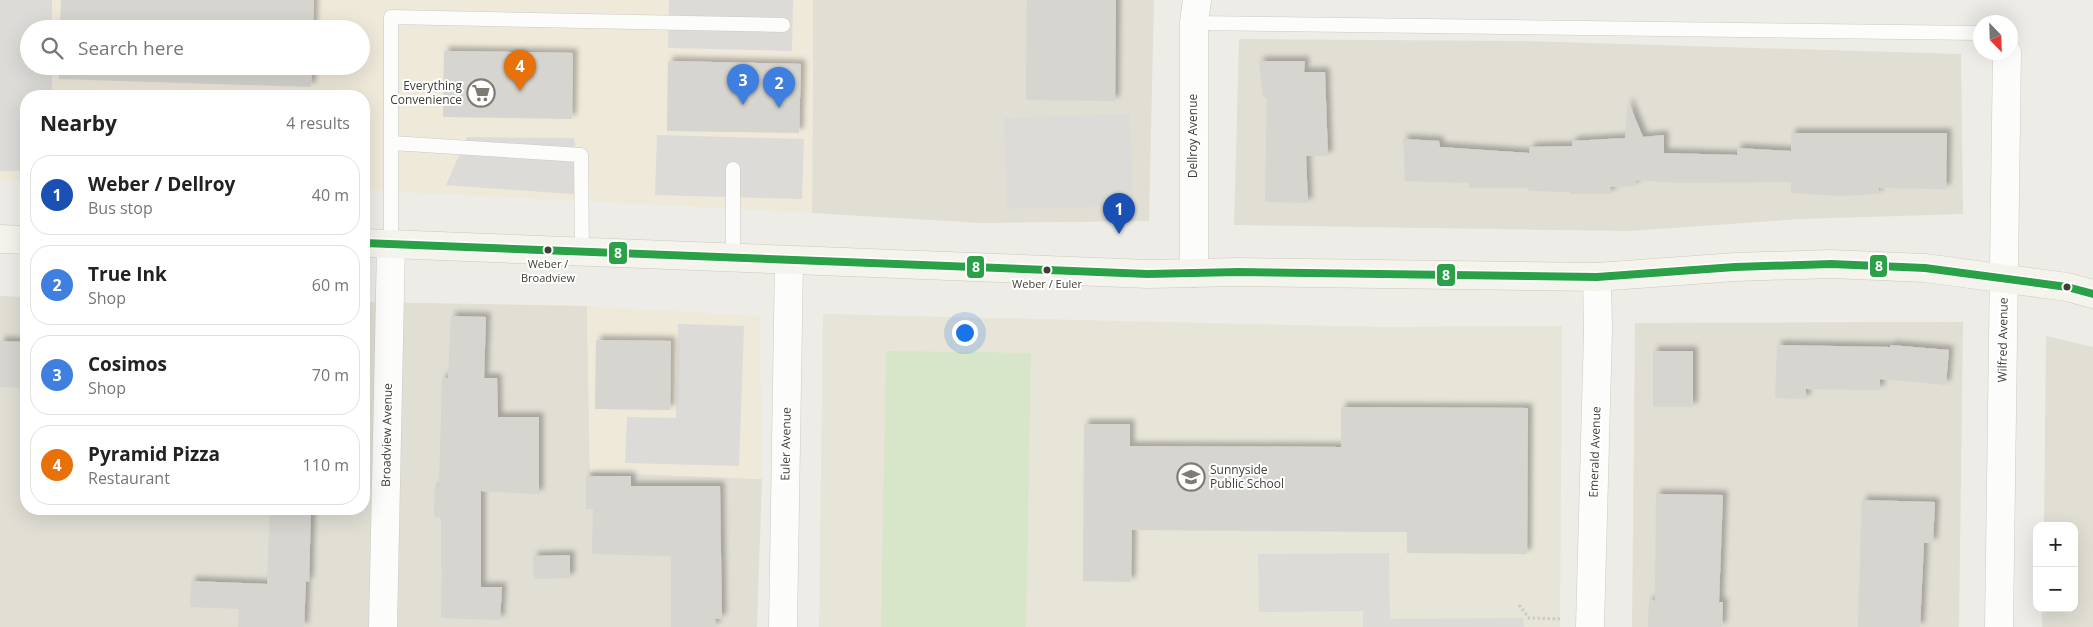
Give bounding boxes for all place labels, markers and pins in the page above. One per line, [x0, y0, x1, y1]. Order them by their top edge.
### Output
pin: 4 [504, 50, 536, 91]
pin: 3 [727, 64, 759, 105]
pin: 2 [763, 67, 795, 108]
place label: Everything Convenience [390, 77, 462, 108]
supermarket icon: Everything Convenience [466, 78, 496, 108]
pin: 1 [1103, 193, 1135, 234]
marker: Weber / Broadview [543, 245, 553, 255]
place label: Weber / Broadview [521, 256, 575, 285]
marker: Weber / Euler [1042, 265, 1052, 275]
place label: Weber / Euler [1012, 276, 1082, 291]
unlabelled marker [2062, 282, 2072, 292]
place label: Sunnyside Public School [1210, 461, 1284, 492]
school or university icon: Sunnyside Public School [1176, 462, 1206, 492]

